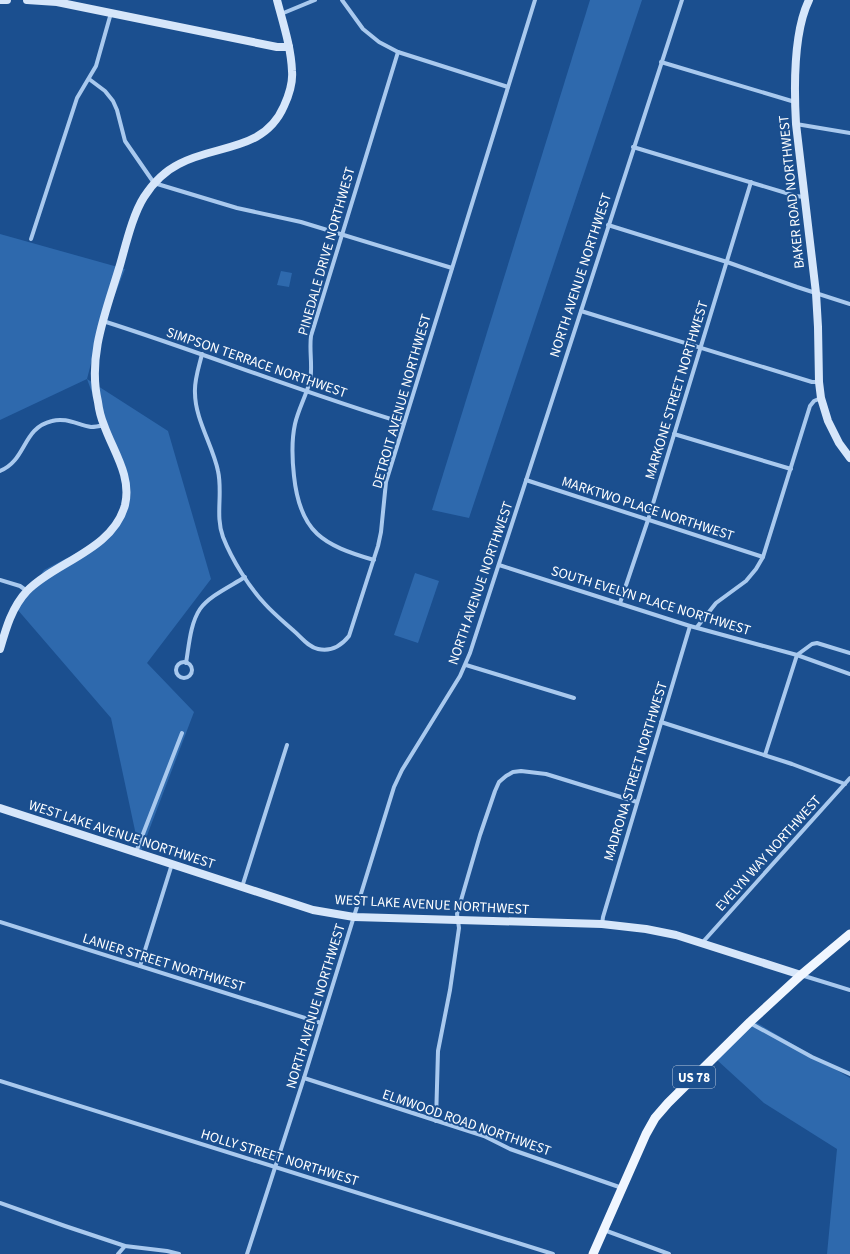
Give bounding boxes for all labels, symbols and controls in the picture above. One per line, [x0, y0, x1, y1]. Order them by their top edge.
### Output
street label: BAKER ROAD NORTHWEST [774, 114, 810, 270]
street label: PINEDALE DRIVE NORTHWEST [293, 164, 361, 338]
street label: NORTH AVENUE NORTHWEST [545, 190, 617, 360]
street label: MARKONE STREET NORTHWEST [640, 298, 714, 482]
street label: DETROIT AVENUE NORTHWEST [367, 311, 437, 491]
street label: SIMPSON TERRACE NORTHWEST [164, 323, 350, 403]
street label: MARKTWO PLACE NORTHWEST [559, 472, 737, 546]
street label: NORTH AVENUE NORTHWEST [444, 498, 519, 668]
street label: SOUTH EVELYN PLACE NORTHWEST [548, 561, 753, 641]
street label: MADRONA STREET NORTHWEST [599, 679, 673, 863]
street label: EVELYN WAY NORTHWEST [711, 791, 827, 916]
street label: WEST LAKE AVENUE NORTHWEST [26, 795, 218, 875]
street label: WEST LAKE AVENUE NORTHWEST [334, 890, 530, 920]
street label: NORTH AVENUE NORTHWEST [281, 921, 351, 1091]
street label: LANIER STREET NORTHWEST [80, 929, 248, 997]
road number: US 78 [673, 1066, 715, 1088]
street label: ELMWOOD ROAD NORTHWEST [380, 1085, 554, 1161]
street label: HOLLY STREET NORTHWEST [198, 1124, 362, 1192]

